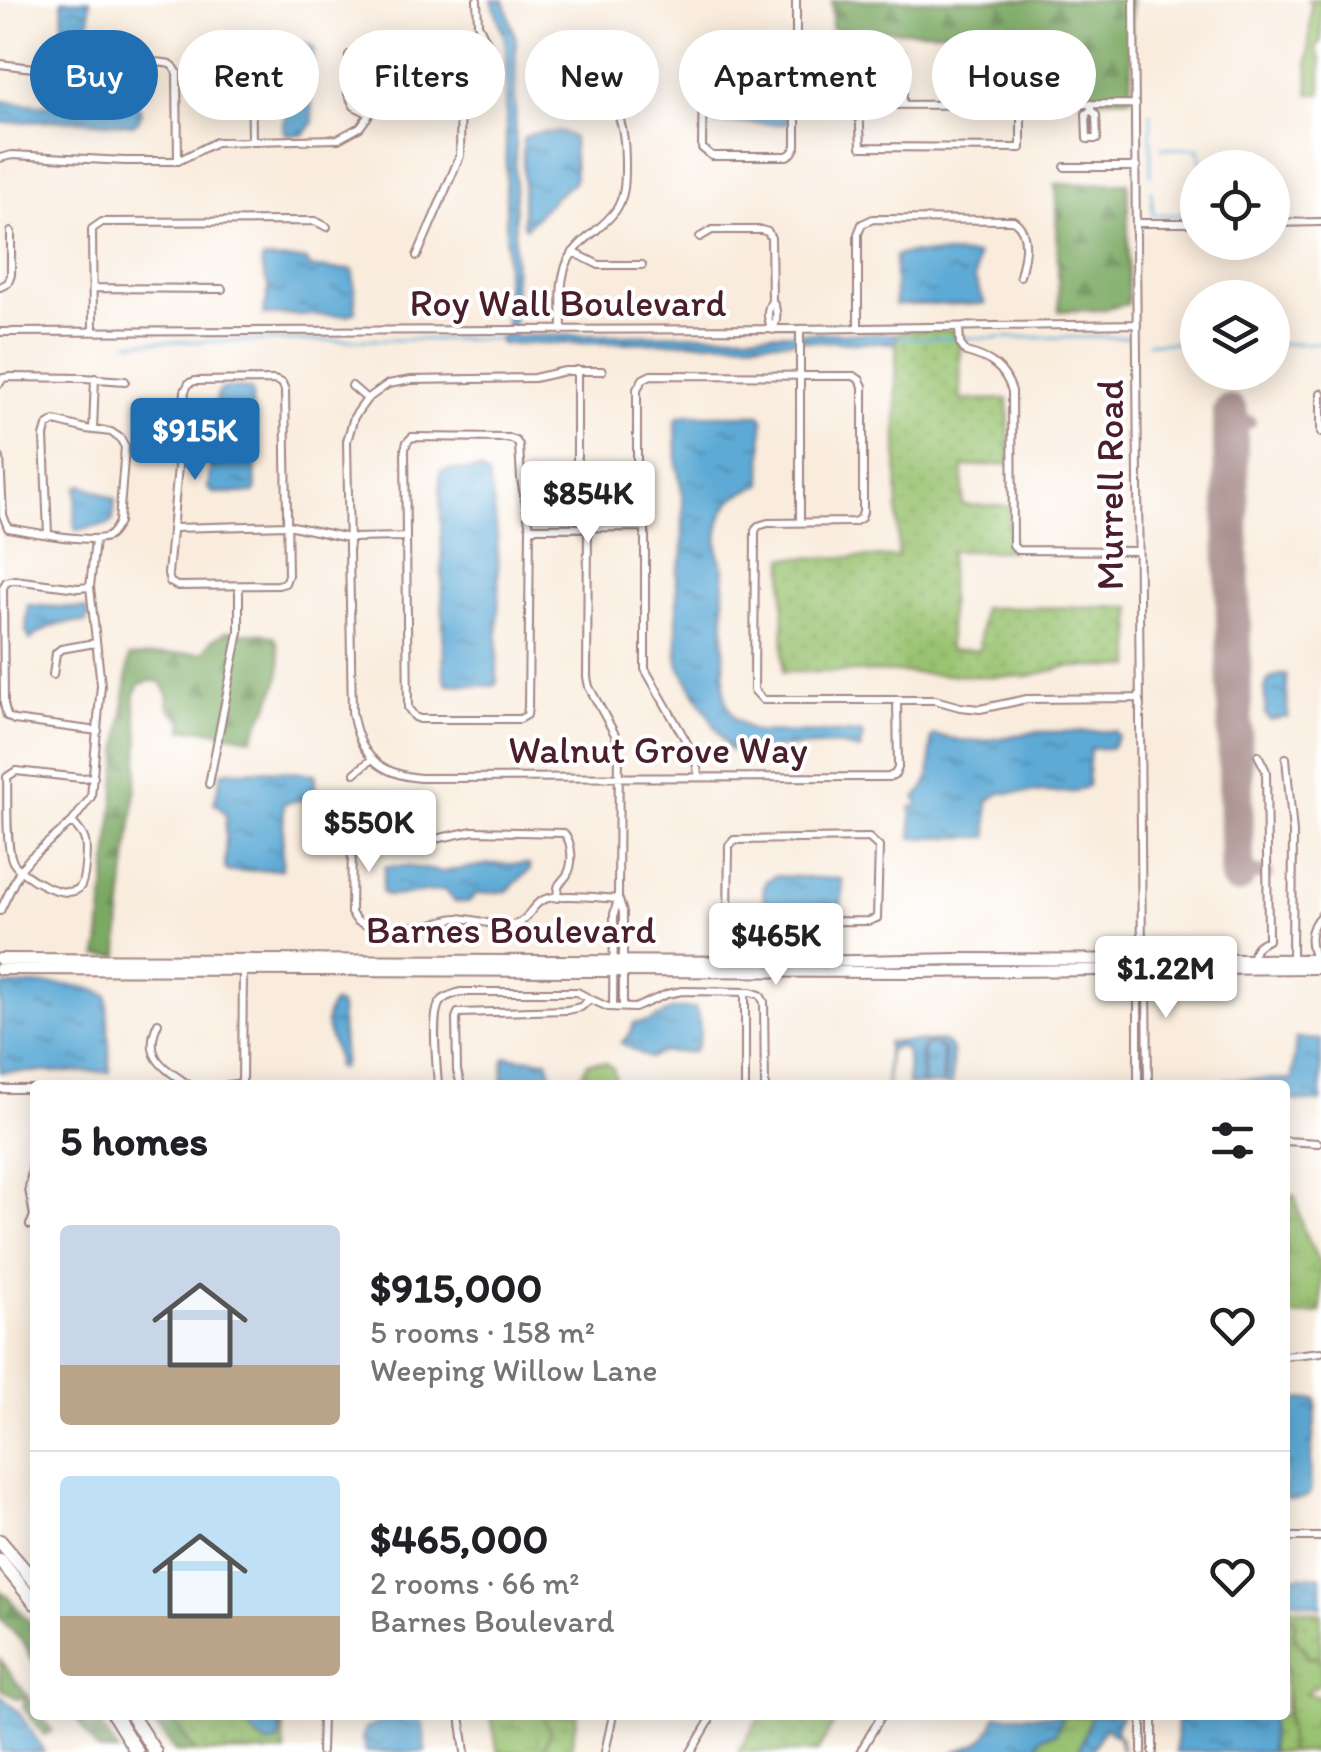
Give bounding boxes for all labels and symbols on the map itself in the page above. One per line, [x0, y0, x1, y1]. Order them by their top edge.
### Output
street label: Roy Wall Boulevard [409, 280, 727, 326]
street label: Murrell Road [1087, 380, 1133, 590]
pin: $915K [125, 398, 265, 483]
pin: $854K [518, 461, 658, 546]
street label: Walnut Grove Way [508, 727, 808, 773]
pin: $550K [299, 790, 439, 875]
pin: $465K [706, 903, 846, 988]
street label: Barnes Boulevard [366, 907, 656, 953]
pin: $1.22M [1085, 936, 1247, 1021]

